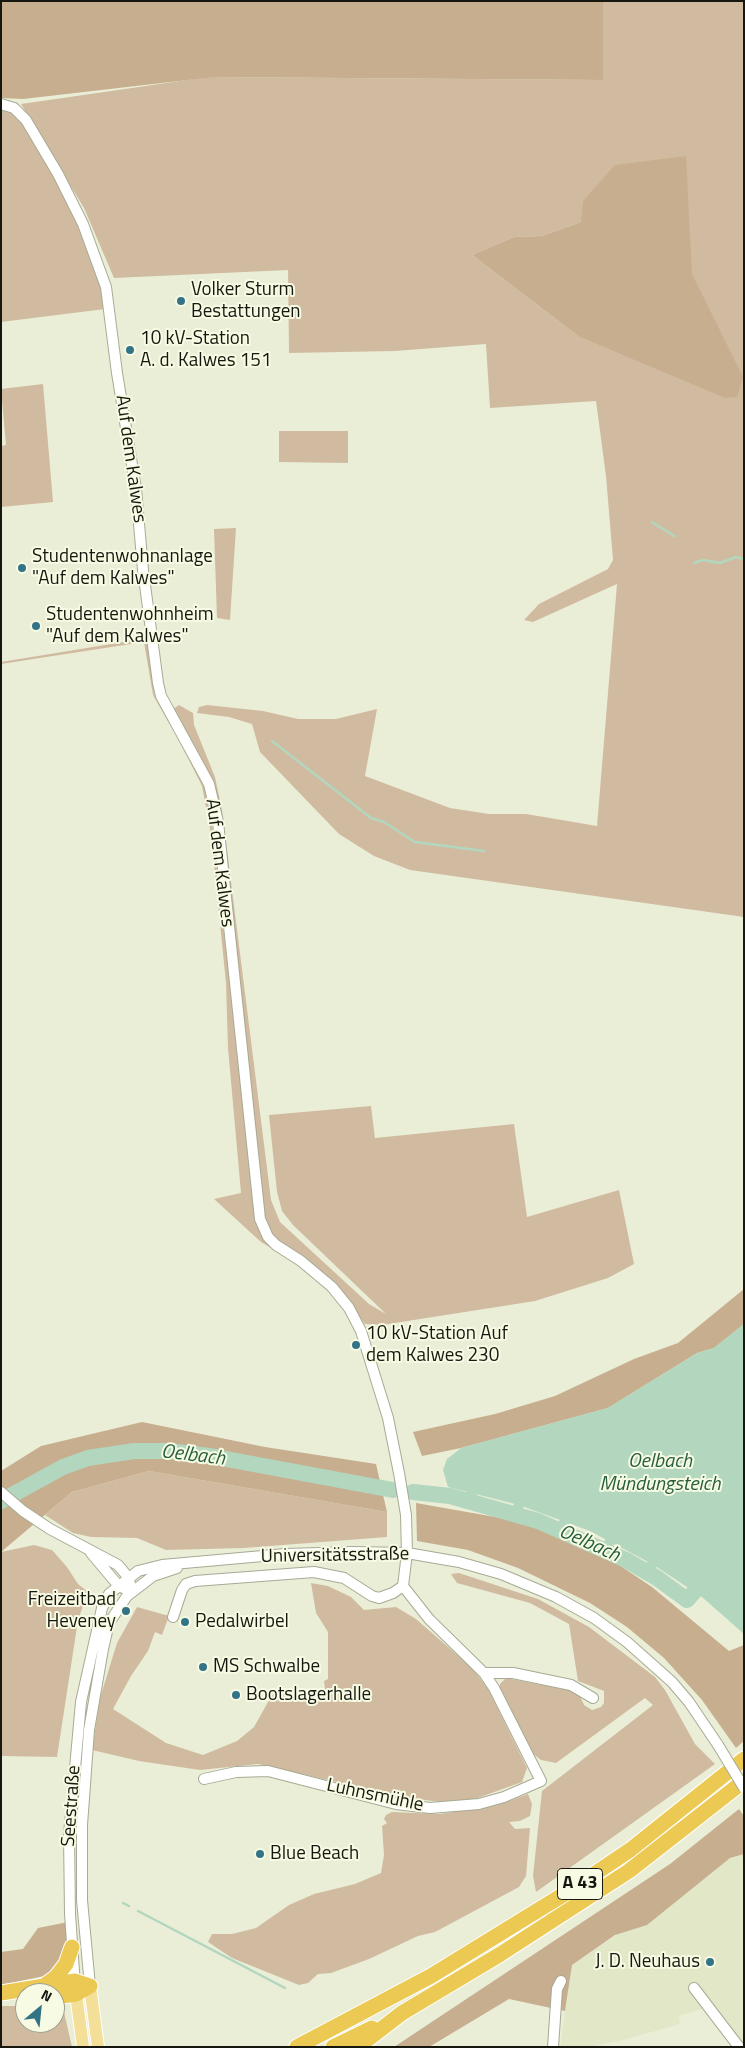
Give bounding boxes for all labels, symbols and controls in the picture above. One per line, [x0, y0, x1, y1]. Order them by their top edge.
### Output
place label: Volker Sturm Bestattungen [191, 279, 301, 323]
marker: Volker Sturm Bestattungen [175, 295, 187, 307]
place label: 10 kV-Station A. d. Kalwes 151 [140, 328, 272, 372]
marker: 10 kV-Station A. d. Kalwes 151 [124, 344, 136, 356]
street label: Auf dem Kalwes [110, 393, 150, 525]
place label: Studentenwohnanlage "Auf dem Kalwes" [32, 546, 213, 590]
marker: Studentenwohnanlage "Auf dem Kalwes" [16, 562, 28, 574]
place label: Studentenwohnheim "Auf dem Kalwes" [46, 604, 214, 648]
marker: Studentenwohnheim "Auf dem Kalwes" [30, 620, 42, 632]
street label: Auf dem Kalwes [200, 798, 238, 928]
place label: 10 kV-Station Auf dem Kalwes 230 [366, 1323, 508, 1367]
marker: 10 kV-Station Auf dem Kalwes 230 [350, 1339, 362, 1351]
water label: Oelbach [160, 1440, 226, 1472]
water label: Oelbach Mündungsteich [599, 1450, 721, 1497]
water label: Oelbach [555, 1520, 623, 1568]
street label: Universitätsstraße [261, 1543, 409, 1569]
place label: Freizeitbad Heveney [28, 1589, 116, 1633]
marker: Freizeitbad Heveney [120, 1605, 132, 1617]
place label: Pedalwirbel [195, 1611, 289, 1633]
marker: Pedalwirbel [179, 1616, 191, 1628]
place label: MS Schwalbe [213, 1656, 320, 1678]
marker: MS Schwalbe [197, 1661, 209, 1673]
place label: Bootslagerhalle [246, 1684, 371, 1706]
marker: Bootslagerhalle [230, 1689, 242, 1701]
street label: Seestraße [58, 1765, 86, 1847]
street label: Luhnsmühle [324, 1775, 426, 1817]
place label: Blue Beach [270, 1843, 359, 1865]
marker: Blue Beach [254, 1848, 266, 1860]
road number: A 43 [558, 1868, 602, 1900]
place label: J. D. Neuhaus [595, 1951, 700, 1973]
marker: J. D. Neuhaus [704, 1956, 716, 1968]
north arrow [15, 1983, 65, 2033]
text: N [38, 1984, 56, 2007]

